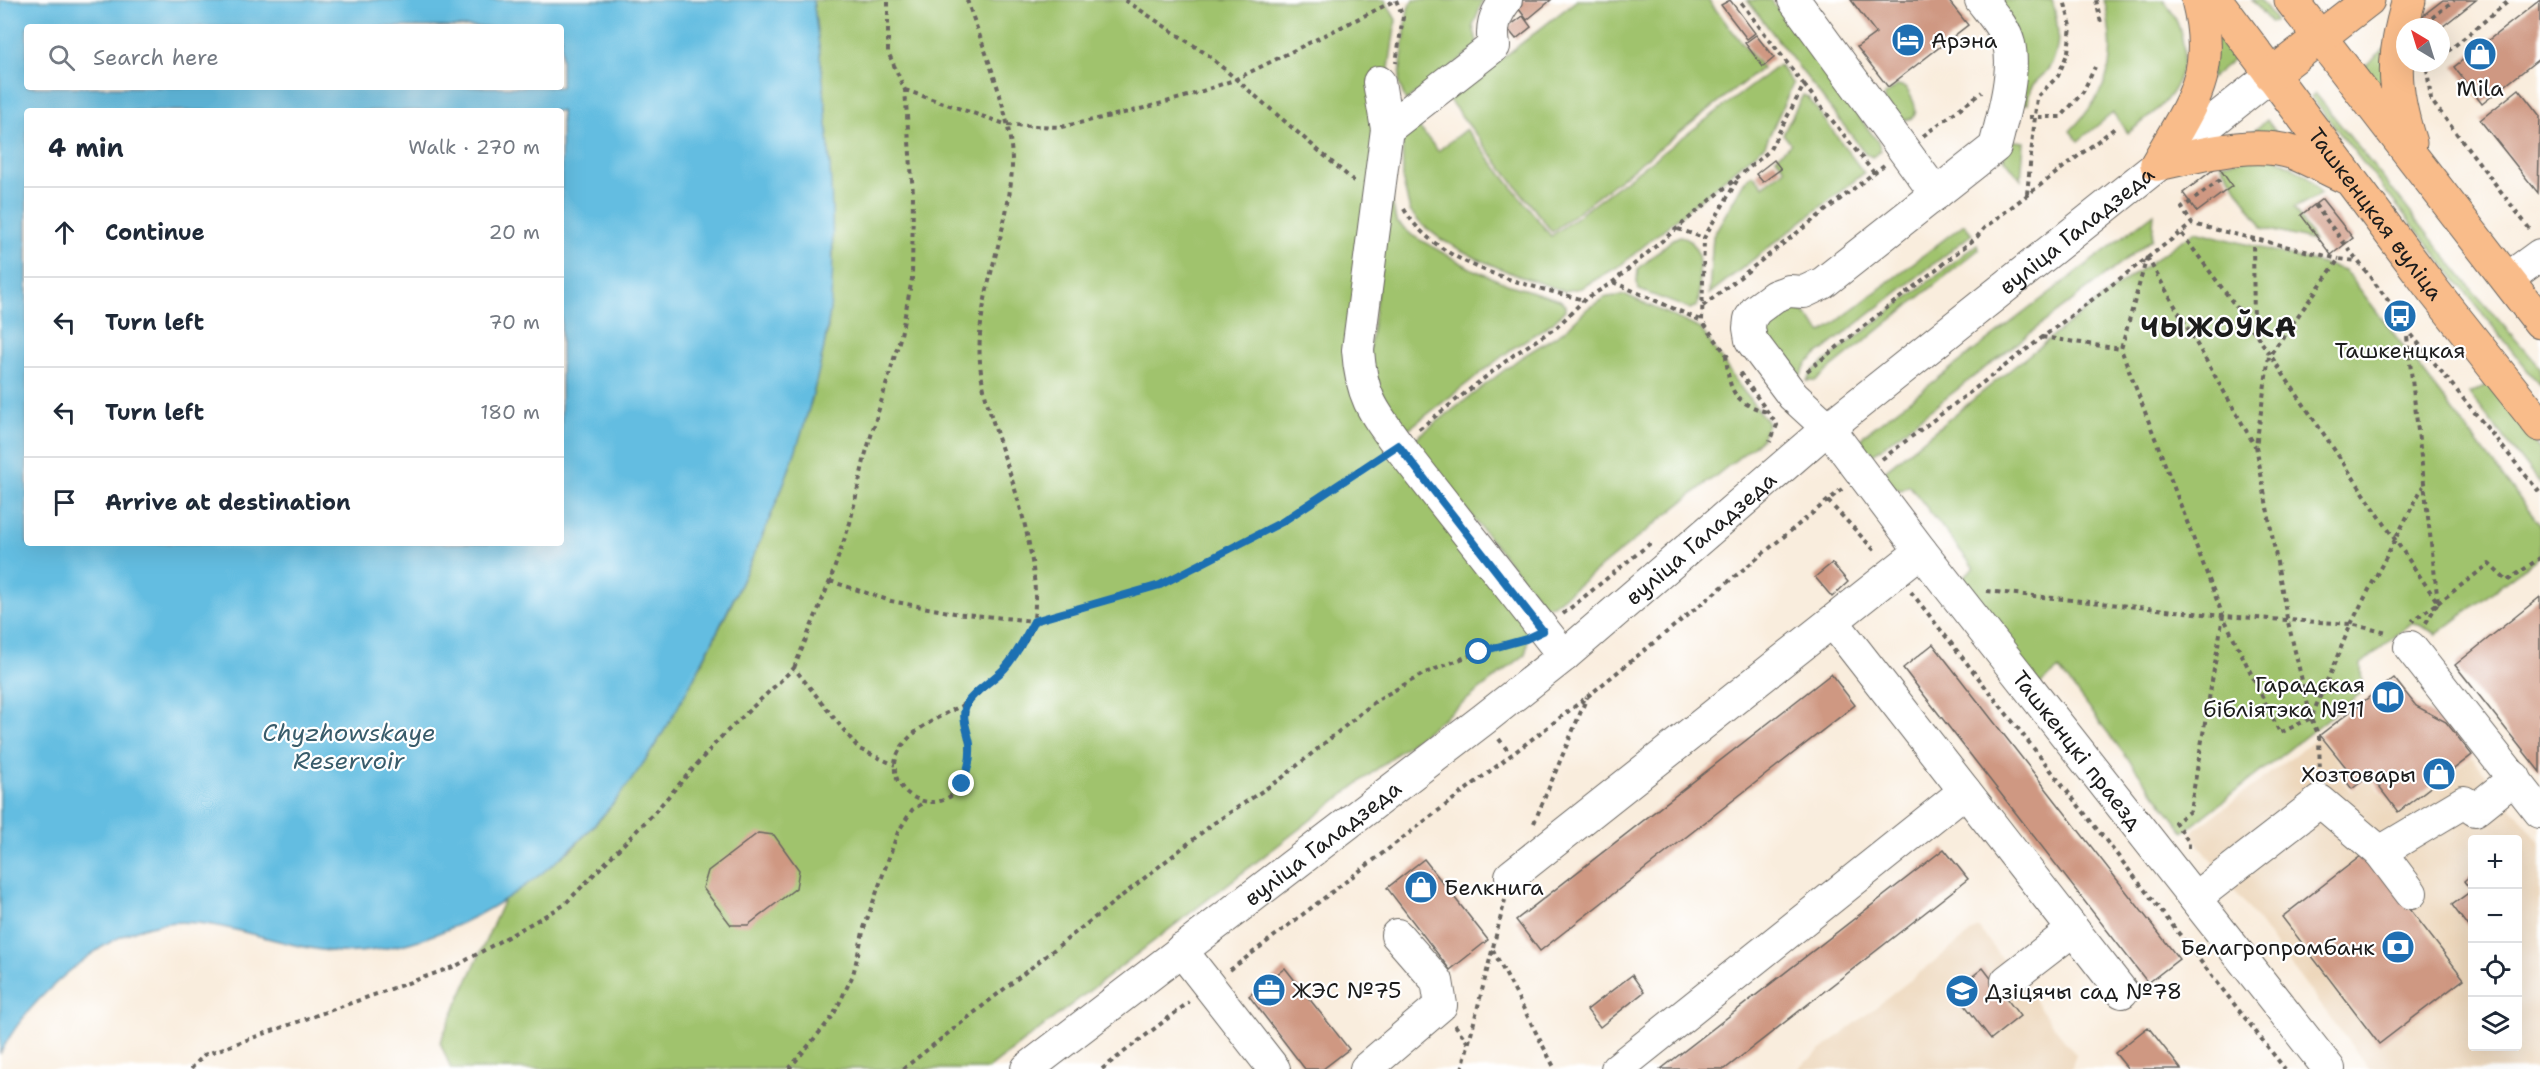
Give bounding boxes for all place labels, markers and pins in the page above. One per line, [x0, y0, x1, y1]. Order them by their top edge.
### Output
hotel icon: Арэна [1890, 22, 1926, 58]
place label: Арэна [1931, 26, 1998, 55]
shop icon: Mila [2462, 36, 2498, 72]
place label: Mila [2456, 74, 2504, 103]
bus stop icon: Ташкенцкая [2382, 298, 2418, 334]
place label: Ташкенцкая [2334, 336, 2466, 365]
place label: Гарадская бібліятэка №11 [2203, 670, 2365, 724]
library icon: Гарадская бібліятэка №11 [2370, 679, 2406, 715]
shop icon: Хозтовары [2421, 756, 2457, 792]
place label: Хозтовары [2301, 760, 2416, 789]
shop icon: Белкнига [1403, 869, 1439, 905]
place label: Белкнига [1444, 873, 1544, 902]
bank icon: Белагропромбанк [2380, 929, 2416, 965]
place label: Белагропромбанк [2180, 933, 2375, 962]
office icon: ЖЭС №75 [1251, 972, 1287, 1008]
school or university icon: Дзіцячы сад №78 [1944, 973, 1980, 1009]
place label: ЖЭС №75 [1292, 976, 1401, 1005]
place label: Дзіцячы сад №78 [1985, 977, 2182, 1006]

